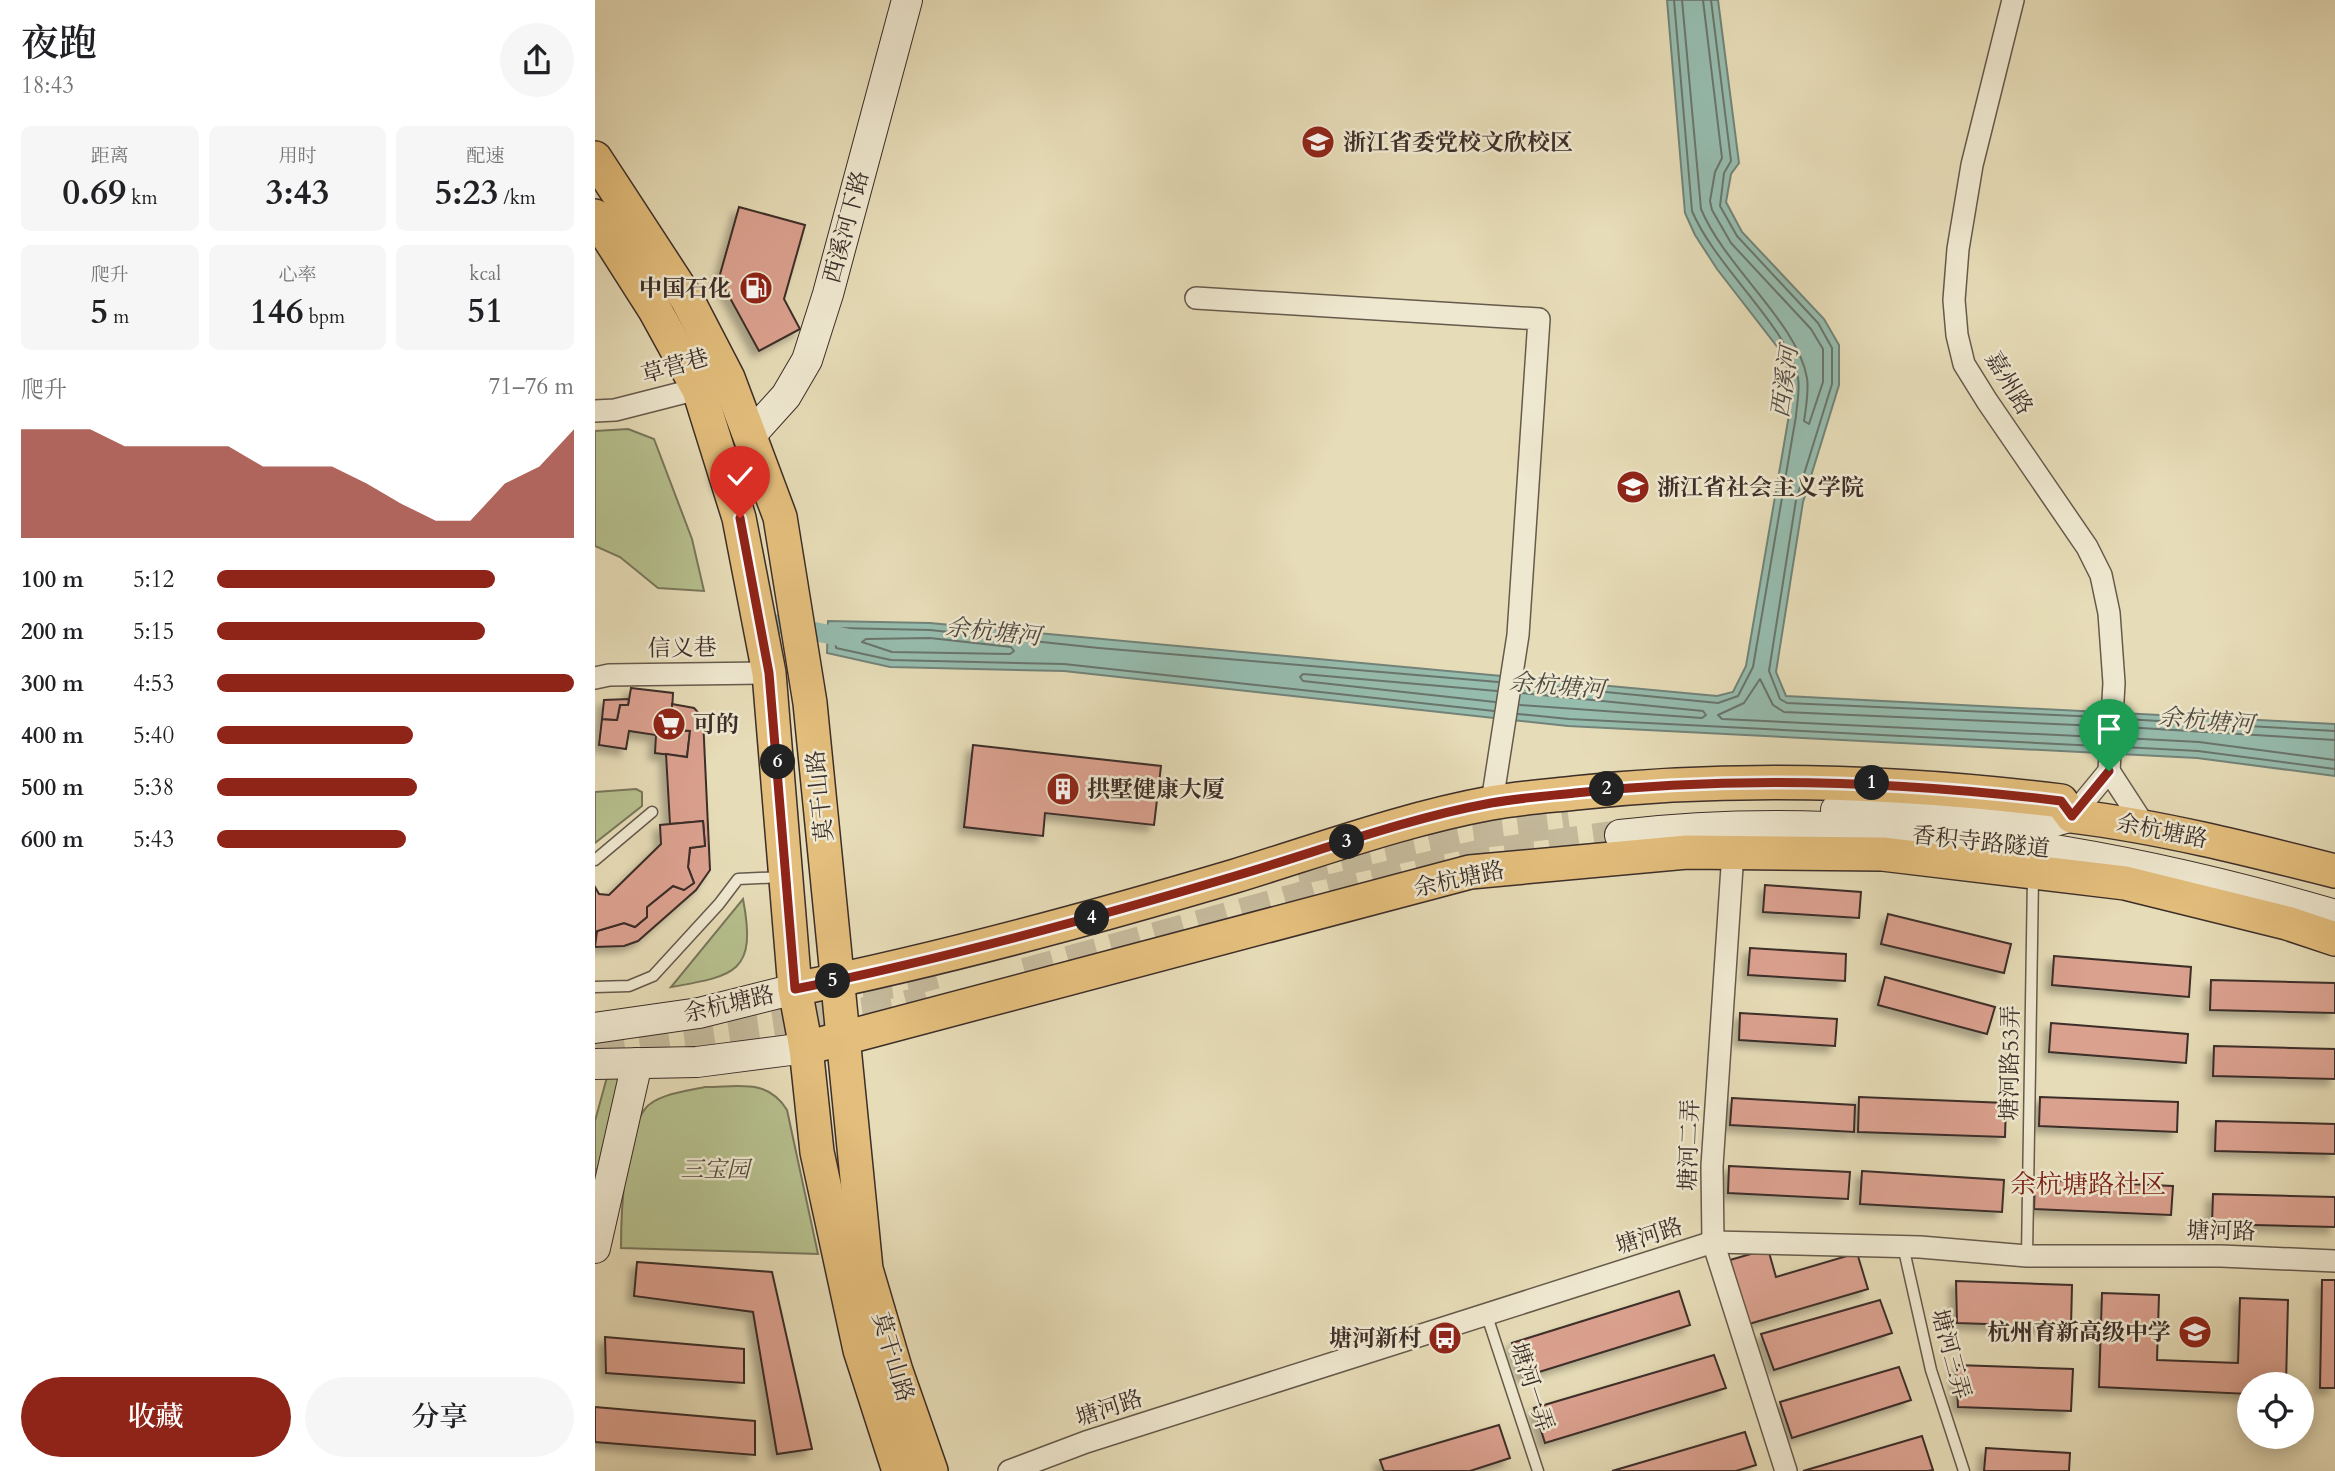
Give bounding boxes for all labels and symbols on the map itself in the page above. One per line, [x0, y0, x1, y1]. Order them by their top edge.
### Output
school or university icon: 浙江省委党校文欣校区 [1299, 123, 1337, 161]
place label: 浙江省委党校文欣校区 [1343, 127, 1573, 158]
street label: 西溪河下路 [816, 167, 876, 287]
fuel station icon: 中国石化 [737, 269, 775, 307]
place label: 中国石化 [639, 273, 731, 304]
water label: 西溪河 [1764, 340, 1807, 420]
street label: 草营巷 [638, 342, 712, 390]
street label: 嘉州路 [1978, 345, 2040, 421]
pin [710, 446, 770, 518]
school or university icon: 浙江省社会主义学院 [1614, 468, 1652, 506]
place label: 浙江省社会主义学院 [1657, 472, 1864, 503]
water label: 余杭塘河 [944, 611, 1046, 654]
street label: 信义巷 [647, 632, 717, 664]
water label: 余杭塘河 [1508, 665, 1610, 707]
pin [2079, 699, 2139, 771]
water label: 余杭塘河 [2157, 700, 2259, 742]
supermarket icon: 可的 [650, 705, 688, 743]
place label: 可的 [693, 709, 739, 740]
pin: 6 [761, 744, 795, 780]
street label: 莫干山路 [800, 749, 840, 843]
pin: 1 [1855, 766, 1889, 800]
building icon: 拱墅健康大厦 [1044, 770, 1082, 808]
pin: 2 [1590, 772, 1625, 806]
place label: 拱墅健康大厦 [1087, 774, 1225, 805]
street label: 余杭塘路 [2114, 807, 2210, 855]
street label: 香积寺路隧道 [1911, 819, 2051, 865]
pin: 3 [1329, 824, 1365, 860]
street label: 余杭塘路 [1411, 854, 1507, 904]
pin: 4 [1075, 900, 1109, 936]
pin: 5 [815, 964, 851, 998]
street label: 余杭塘路 [681, 979, 777, 1029]
street label: 塘河路53弄 [1993, 1005, 2027, 1121]
street label: 塘河二弄 [1672, 1098, 1706, 1192]
park label: 三宝园 [681, 1154, 754, 1185]
district label: 余杭塘路社区 [2010, 1167, 2166, 1202]
street label: 塘河路 [1611, 1211, 1687, 1261]
street label: 塘河路 [2186, 1215, 2256, 1247]
street label: 塘河三弄 [1924, 1306, 1978, 1402]
street label: 莫干山路 [865, 1308, 921, 1406]
school or university icon: 杭州育新高级中学 [2176, 1313, 2214, 1351]
place label: 杭州育新高级中学 [1987, 1317, 2171, 1348]
bus stop icon: 塘河新村 [1426, 1319, 1464, 1357]
place label: 塘河新村 [1329, 1323, 1421, 1354]
street label: 塘河一弄 [1503, 1338, 1561, 1436]
street label: 塘河路 [1071, 1383, 1147, 1433]

